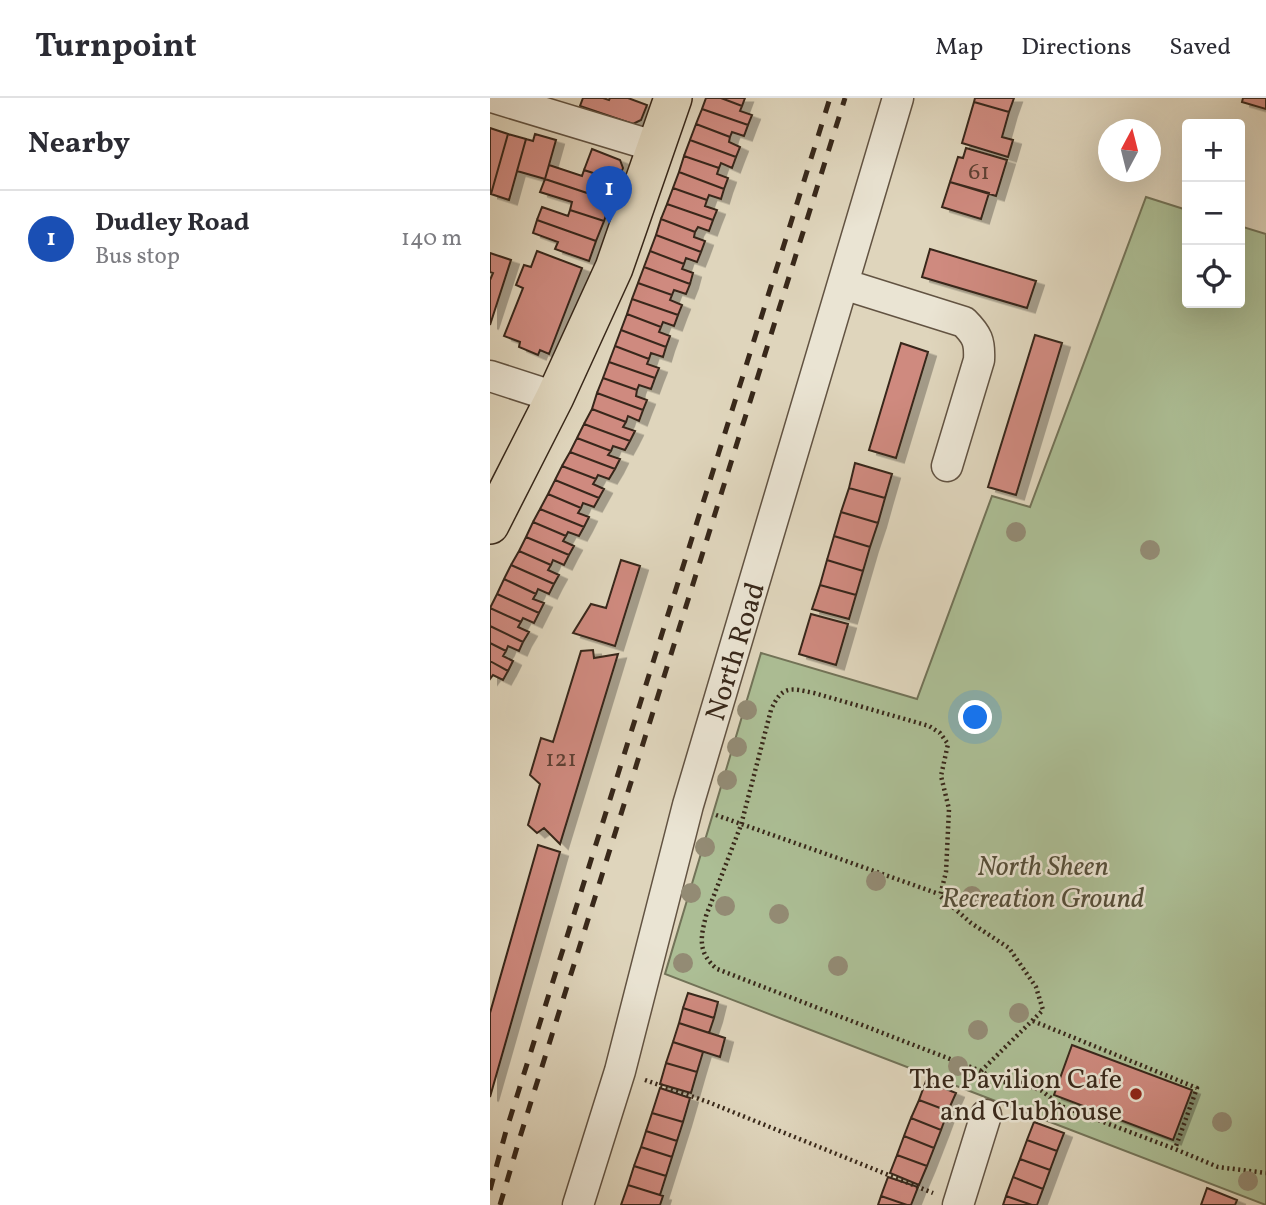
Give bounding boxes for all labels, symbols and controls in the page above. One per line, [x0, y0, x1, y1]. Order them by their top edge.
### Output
text: Turnpoint [35, 25, 197, 71]
text: Map [935, 31, 983, 65]
text: Directions [1021, 31, 1131, 65]
text: Saved [1169, 31, 1231, 65]
north arrow [1098, 119, 1161, 182]
map controls [1182, 119, 1245, 308]
button: + [1182, 119, 1245, 182]
text: Nearby [28, 123, 130, 165]
house number: 61 [968, 156, 990, 190]
pin: 1 [586, 166, 632, 224]
button: − [1182, 182, 1245, 245]
text: Dudley Road [95, 205, 250, 241]
text: 1 [46, 223, 56, 255]
text: 140 m [401, 223, 462, 255]
text: Bus stop [95, 241, 180, 273]
button: locate [1182, 245, 1245, 308]
street label: North Road [697, 578, 776, 726]
your location [958, 700, 992, 734]
house number: 121 [545, 743, 577, 777]
park label: North Sheen Recreation Ground [941, 848, 1145, 919]
place label: The Pavilion Cafe and Clubhouse [909, 1061, 1122, 1132]
marker: The Pavilion Cafe and Clubhouse [1128, 1086, 1144, 1102]

